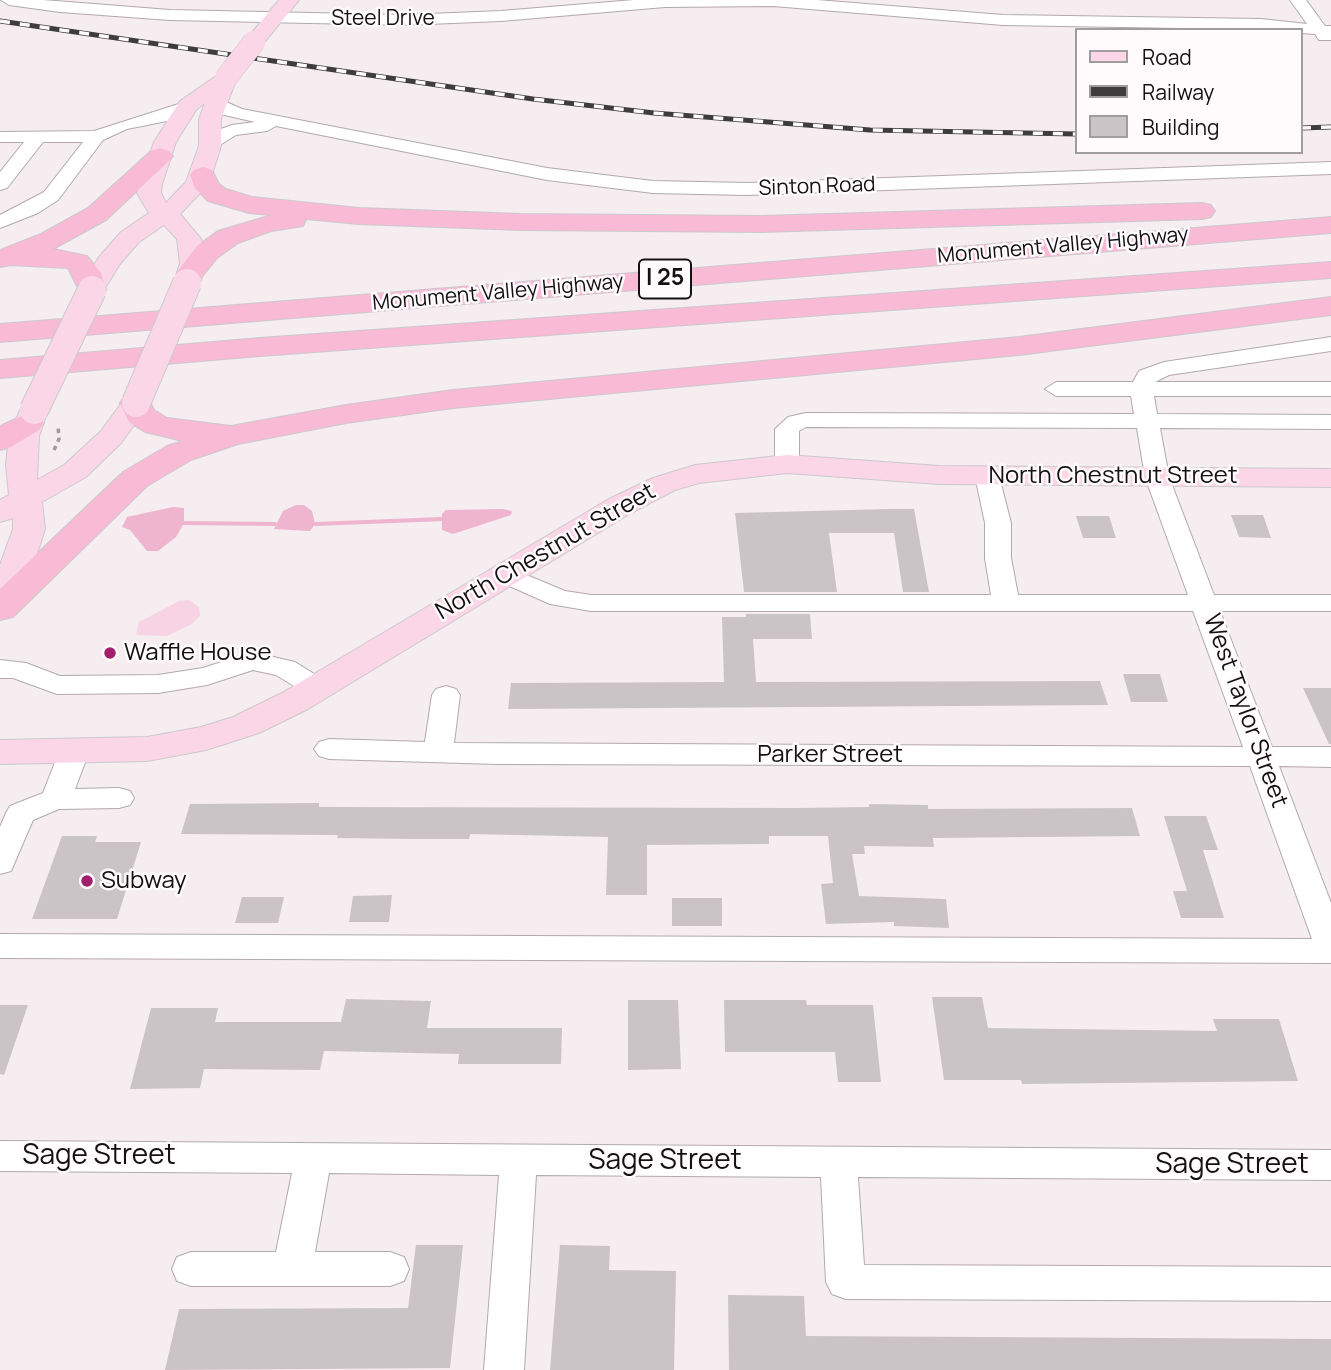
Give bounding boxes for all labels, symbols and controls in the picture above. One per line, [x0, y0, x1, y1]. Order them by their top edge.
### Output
street label: Steel Drive [331, 6, 435, 32]
legend [1076, 28, 1303, 154]
text: Road [1142, 43, 1192, 71]
text: Railway [1142, 78, 1214, 106]
text: Building [1142, 113, 1219, 141]
street label: Sinton Road [758, 172, 876, 202]
street label: Monument Valley Highway [936, 222, 1190, 270]
road number: I 25 [639, 260, 691, 298]
street label: Monument Valley Highway [371, 269, 625, 317]
street label: North Chestnut Street [988, 462, 1238, 490]
street label: North Chestnut Street [431, 477, 661, 627]
street label: West Taylor Street [1197, 610, 1293, 812]
place label: Waffle House [124, 639, 271, 667]
marker: Waffle House [102, 645, 118, 661]
street label: Parker Street [757, 741, 903, 769]
place label: Subway [101, 867, 187, 895]
marker: Subway [79, 873, 95, 889]
street label: Sage Street [22, 1139, 176, 1173]
street label: Sage Street [588, 1144, 742, 1178]
street label: Sage Street [1155, 1148, 1309, 1182]

